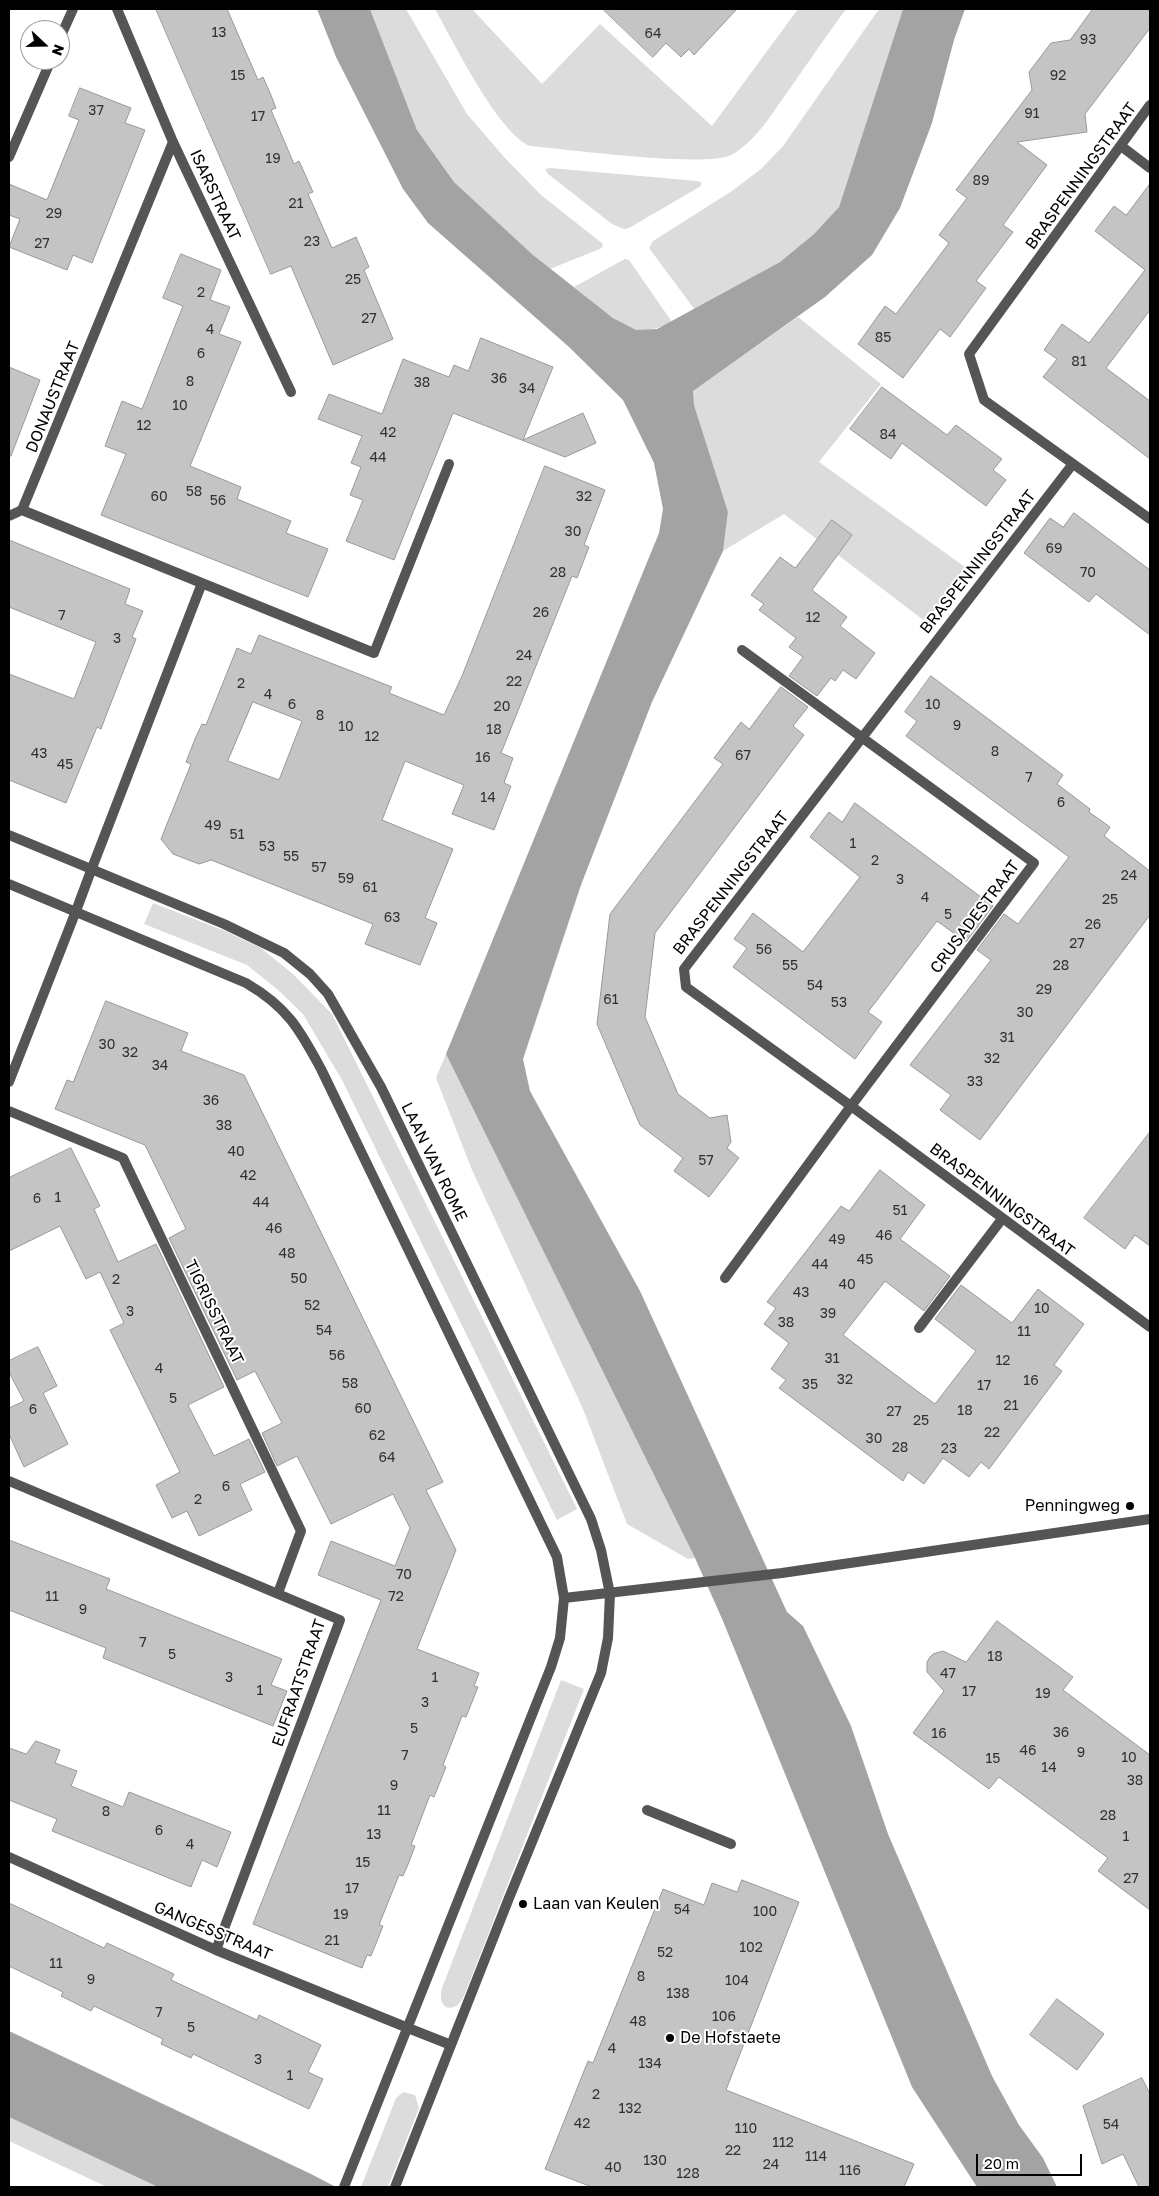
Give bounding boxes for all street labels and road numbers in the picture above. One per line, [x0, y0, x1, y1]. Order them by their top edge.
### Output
street label: BRASPENNINGSTRAAT [1021, 99, 1141, 253]
street label: ISARSTRAAT [186, 147, 244, 243]
street label: DONAUSTRAAT [22, 339, 84, 455]
street label: BRASPENNINGSTRAAT [916, 486, 1040, 638]
street label: BRASPENNINGSTRAAT [669, 807, 793, 959]
street label: CRUSADESTRAAT [926, 857, 1024, 977]
street label: LAAN VAN ROME [397, 1099, 471, 1225]
street label: BRASPENNINGSTRAAT [926, 1139, 1078, 1261]
street label: TIGRISSTRAAT [180, 1257, 248, 1367]
street label: EUFRAATSTRAAT [268, 1617, 330, 1749]
street label: GANGESSTRAAT [151, 1897, 275, 1965]

